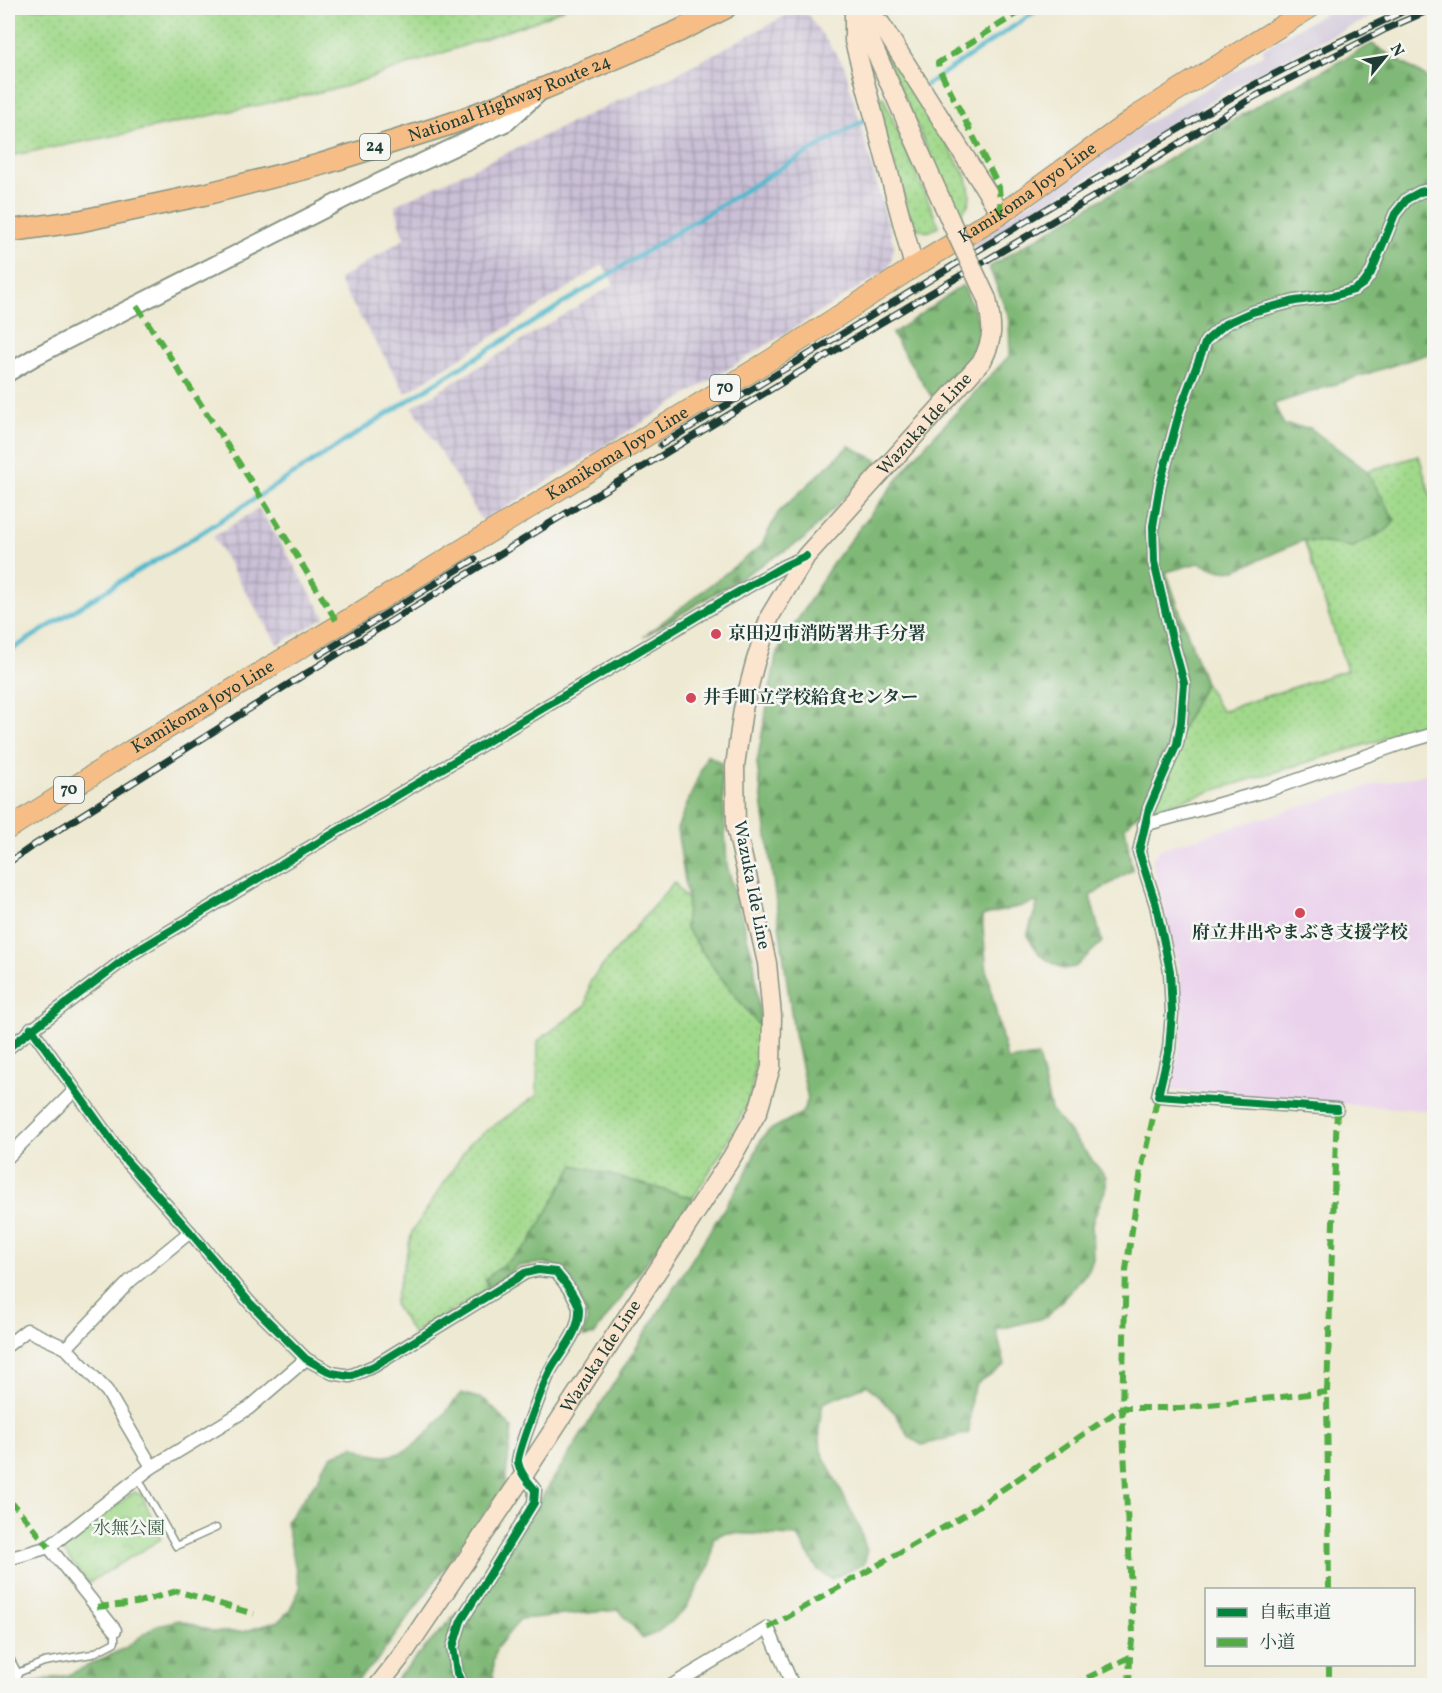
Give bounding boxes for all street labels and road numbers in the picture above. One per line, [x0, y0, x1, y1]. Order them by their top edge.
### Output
street label: National Highway Route 24 [405, 49, 615, 149]
road number: 24 [360, 134, 390, 160]
street label: Kamikoma Joyo Line [954, 136, 1102, 249]
street label: Wazuka Ide Line [872, 367, 978, 481]
road number: 70 [710, 375, 740, 401]
street label: Kamikoma Joyo Line [542, 400, 694, 507]
street label: Kamikoma Joyo Line [127, 654, 279, 760]
road number: 70 [54, 777, 84, 803]
street label: Wazuka Ide Line [726, 818, 776, 952]
street label: Wazuka Ide Line [555, 1295, 648, 1418]

